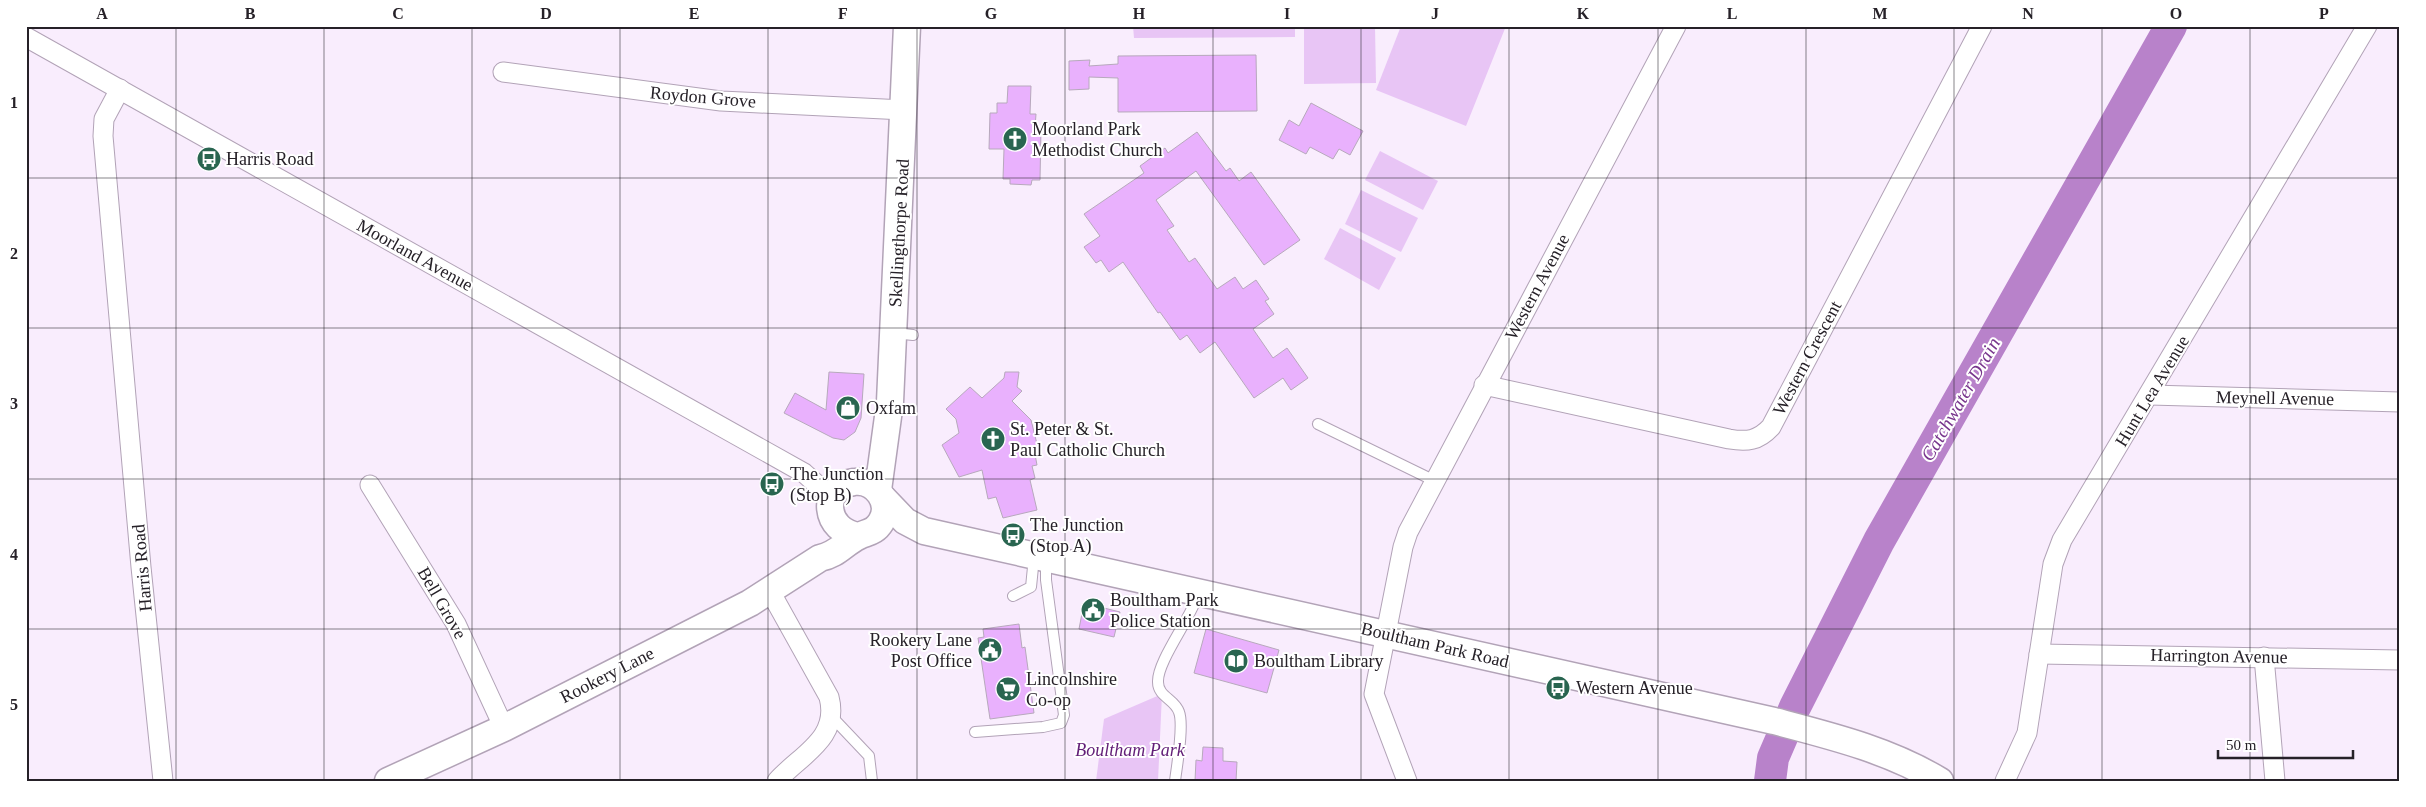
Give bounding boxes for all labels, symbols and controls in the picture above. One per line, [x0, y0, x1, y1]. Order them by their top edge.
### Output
text: A [96, 5, 108, 22]
text: B [245, 5, 256, 22]
text: C [392, 5, 404, 22]
text: D [540, 5, 552, 22]
text: E [689, 5, 699, 22]
text: F [838, 5, 848, 22]
text: G [985, 5, 998, 22]
text: H [1133, 5, 1146, 22]
text: I [1284, 5, 1290, 22]
text: J [1431, 5, 1439, 22]
text: K [1577, 5, 1590, 22]
text: L [1727, 5, 1737, 22]
text: M [1872, 5, 1888, 22]
text: N [2022, 5, 2034, 22]
text: O [2170, 5, 2182, 22]
text: P [2319, 5, 2329, 22]
street label: Roydon Grove [649, 82, 757, 112]
text: 1 [10, 94, 18, 111]
place label: Moorland Park Methodist Church [1032, 119, 1163, 160]
church icon: Moorland Park Methodist Church [1002, 126, 1028, 152]
bus stop icon: Harris Road [196, 146, 222, 172]
place label: Harris Road [226, 149, 313, 169]
street label: Skellingthorpe Road [885, 158, 913, 308]
street label: Moorland Avenue [354, 215, 476, 295]
street label: Western Avenue [1501, 231, 1573, 343]
text: 2 [10, 245, 18, 262]
street label: Western Crescent [1769, 298, 1845, 418]
street label: Hunt Lea Avenue [2111, 332, 2193, 450]
water label: Catchwater Drain [1917, 334, 2004, 465]
street label: Meynell Avenue [2216, 387, 2334, 409]
text: 3 [10, 395, 18, 412]
shop icon: Oxfam [835, 395, 861, 421]
place label: Oxfam [866, 398, 916, 418]
place label: St. Peter & St. Paul Catholic Church [1010, 419, 1165, 460]
church icon: St. Peter & St. Paul Catholic Church [980, 426, 1006, 452]
place label: The Junction (Stop B) [790, 464, 883, 506]
bus stop icon: The Junction (Stop B) [759, 471, 785, 497]
place label: The Junction (Stop A) [1030, 515, 1123, 557]
bus stop icon: The Junction (Stop A) [1000, 522, 1026, 548]
street label: Harris Road [128, 524, 156, 612]
text: 4 [10, 546, 18, 563]
street label: Bell Grove [413, 564, 471, 642]
place label: Boultham Park Police Station [1110, 590, 1219, 631]
public building icon: Boultham Park Police Station [1080, 597, 1106, 623]
street label: Boultham Park Road [1359, 618, 1511, 672]
place label: Rookery Lane Post Office [870, 630, 972, 671]
public building icon: Rookery Lane Post Office [977, 637, 1003, 663]
street label: Rookery Lane [557, 643, 657, 707]
street label: Harrington Avenue [2150, 645, 2288, 667]
library icon: Boultham Library [1223, 648, 1249, 674]
place label: Boultham Library [1254, 651, 1383, 671]
place label: Lincolnshire Co-op [1026, 669, 1117, 710]
bus stop icon: Western Avenue [1545, 675, 1571, 701]
supermarket icon: Lincolnshire Co-op [995, 676, 1021, 702]
place label: Western Avenue [1576, 678, 1693, 698]
text: 5 [10, 696, 18, 713]
scale bar [2218, 727, 2354, 759]
text: 50 m [2226, 737, 2257, 753]
park label: Boultham Park [1075, 740, 1186, 760]

